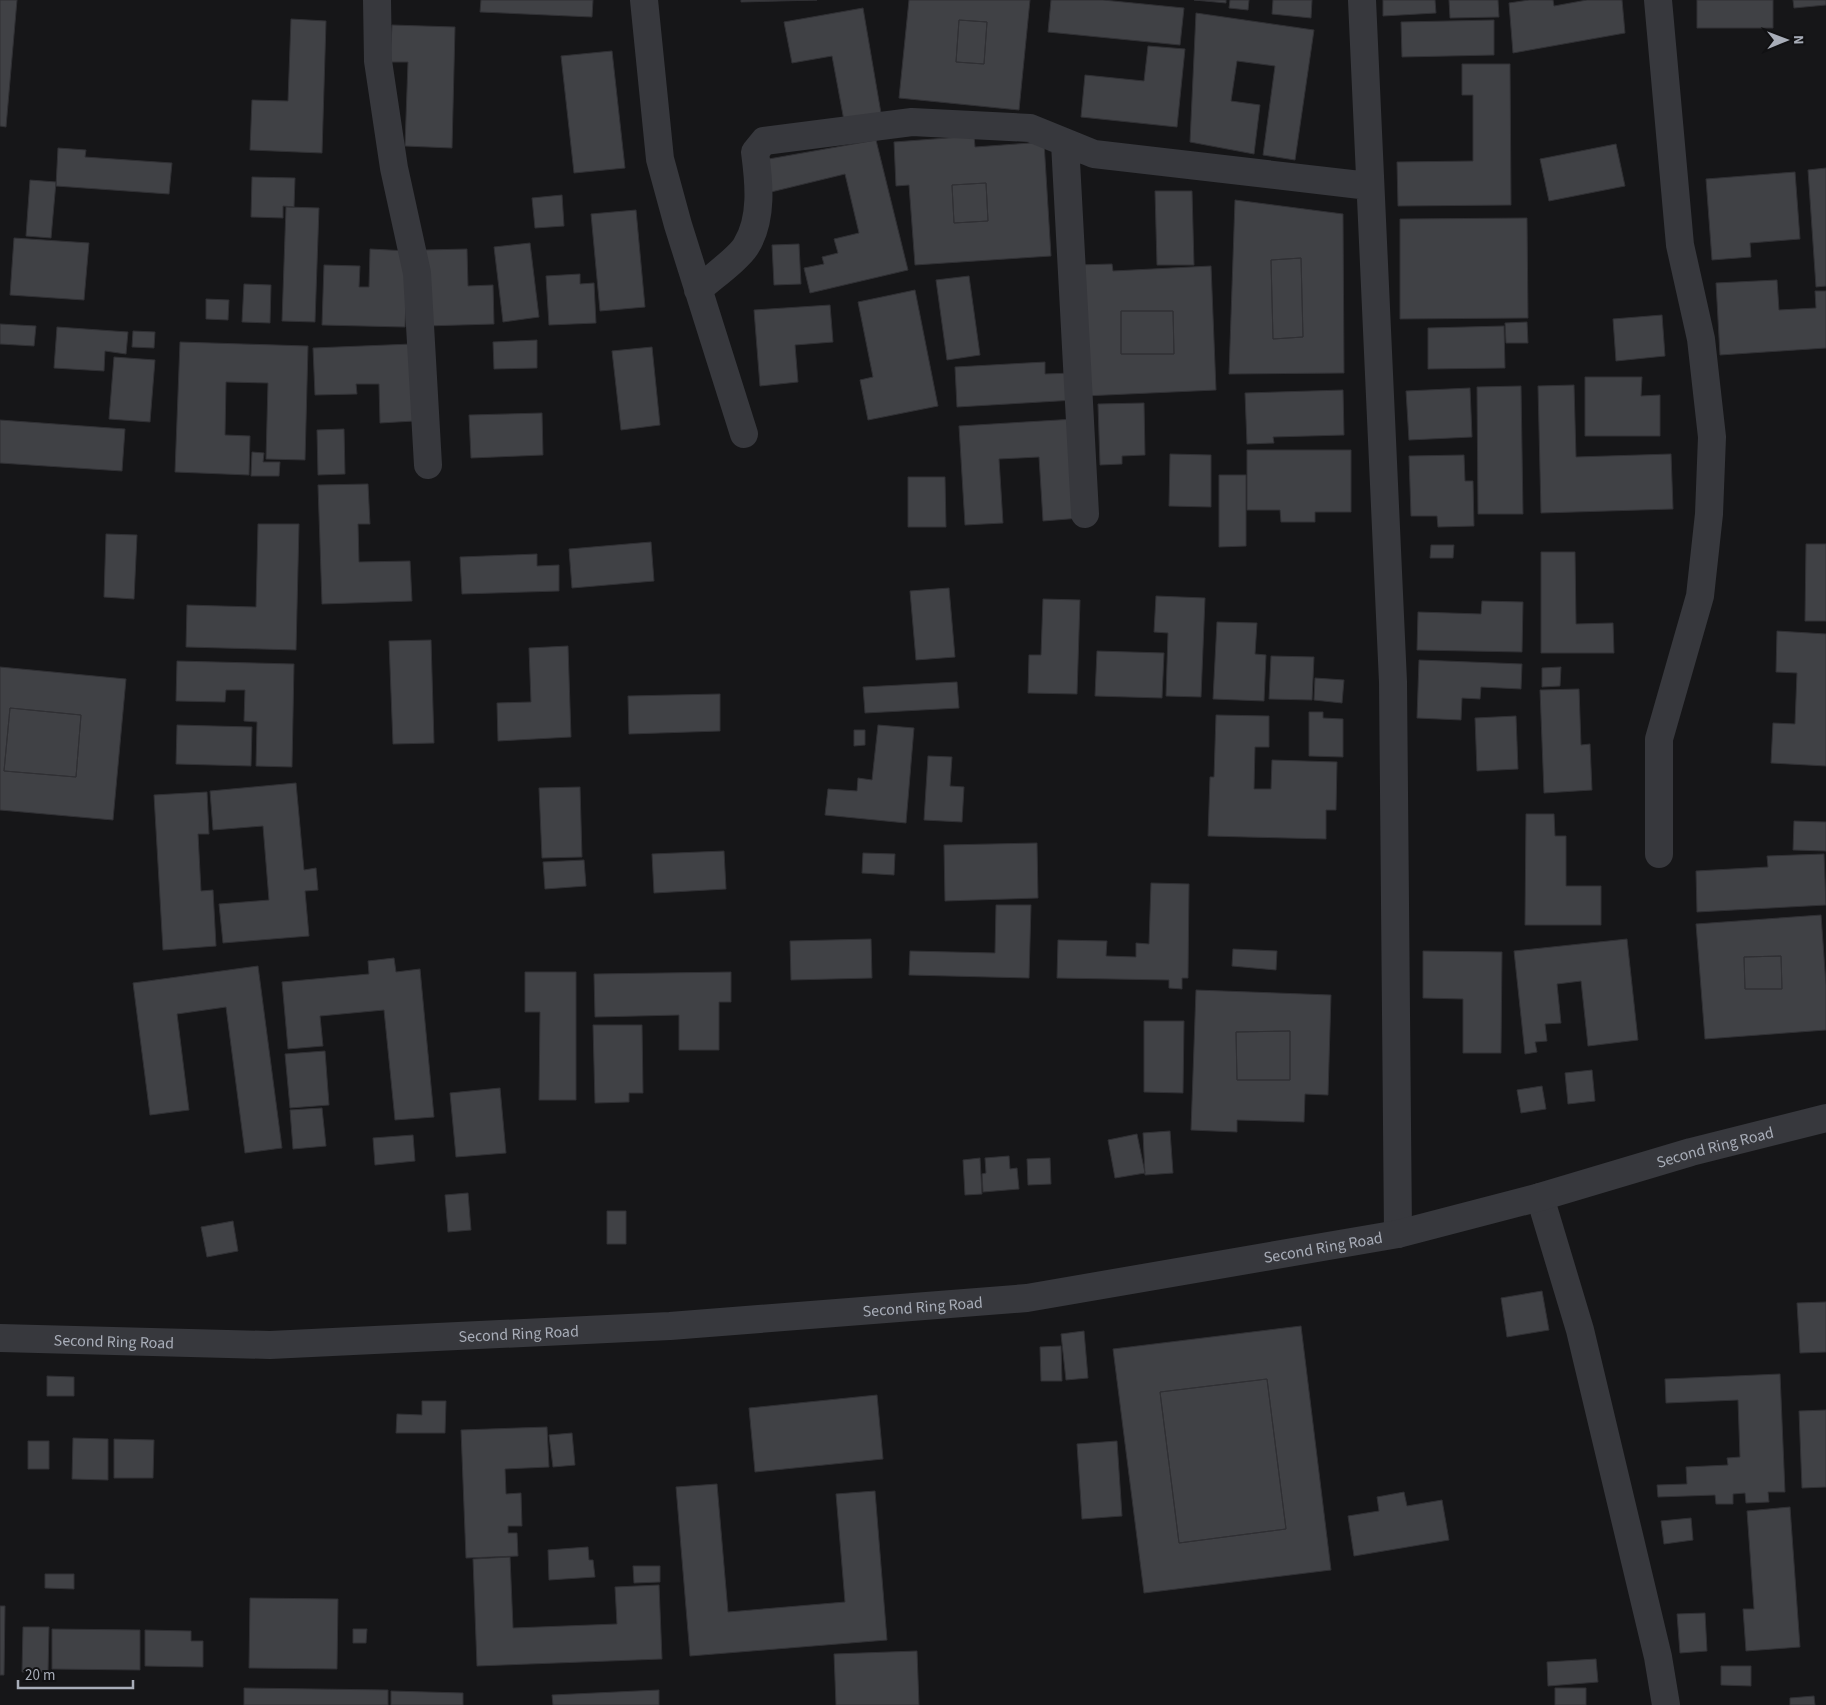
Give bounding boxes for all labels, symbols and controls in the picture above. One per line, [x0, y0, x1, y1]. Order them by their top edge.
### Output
north arrow [1761, 15, 1811, 65]
text: N [1788, 35, 1808, 45]
street label: Second Ring Road [1654, 1122, 1776, 1174]
street label: Second Ring Road [1262, 1227, 1384, 1269]
street label: Second Ring Road [862, 1292, 984, 1323]
street label: Second Ring Road [458, 1320, 579, 1348]
street label: Second Ring Road [53, 1329, 174, 1355]
scale bar [18, 1658, 132, 1690]
text: 20 m [25, 1665, 55, 1686]

